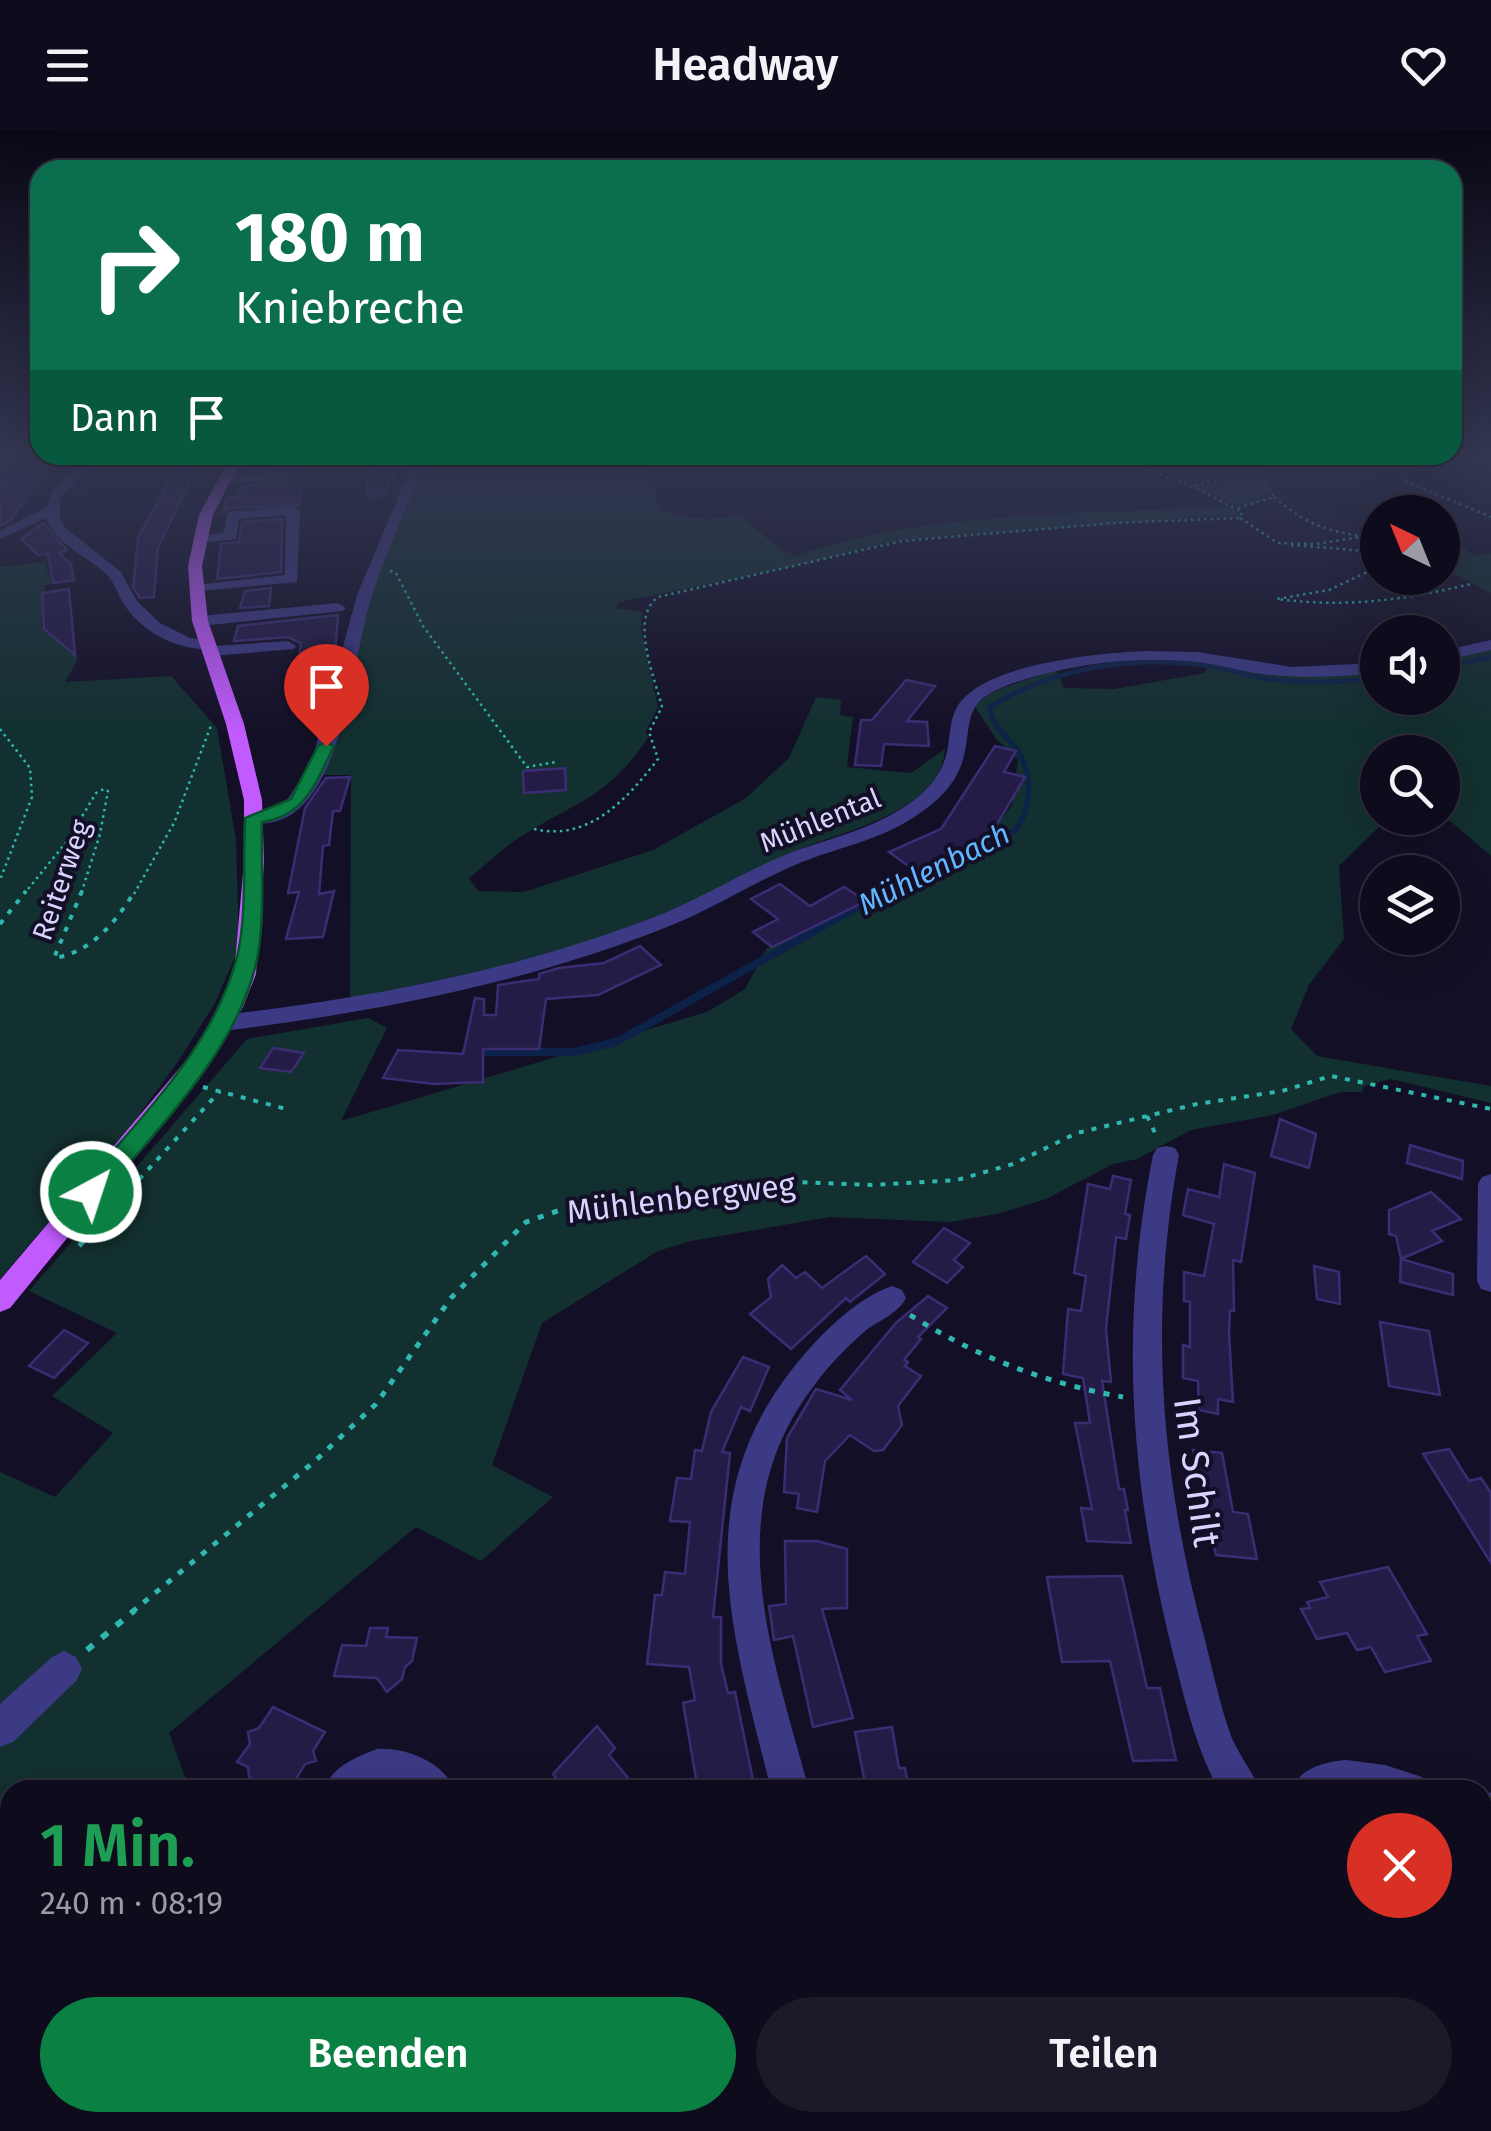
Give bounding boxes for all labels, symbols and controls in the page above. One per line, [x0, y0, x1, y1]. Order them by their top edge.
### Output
icon: menu [40, 38, 95, 93]
text: Headway [653, 38, 838, 92]
icon: heart [1396, 38, 1451, 93]
text: 180 m [235, 196, 425, 280]
icon: right [70, 200, 200, 330]
text: Kniebreche [235, 281, 465, 335]
icon: arrive [179, 390, 234, 445]
text: Dann [70, 395, 159, 441]
north arrow [1360, 495, 1460, 595]
map controls [1360, 495, 1460, 955]
button: sound [1360, 615, 1460, 715]
pin [284, 644, 369, 747]
icon: arrive [299, 659, 354, 714]
button: search [1360, 735, 1460, 835]
street label: Mühlental [755, 781, 885, 860]
street label: Reiterweg [25, 815, 98, 945]
water label: Mühlenbach [852, 815, 1016, 923]
button: layers [1360, 855, 1460, 955]
position arrow [39, 1140, 143, 1244]
street label: Mühlenbergweg [565, 1165, 798, 1231]
street label: Im Schilt [1164, 1394, 1230, 1550]
text: 1 Min. [40, 1810, 195, 1882]
button: close [1347, 1813, 1452, 1918]
text: 240 m · 08:19 [40, 1884, 223, 1922]
button: Beenden [40, 1997, 736, 2112]
button: Teilen [756, 1997, 1452, 2112]

